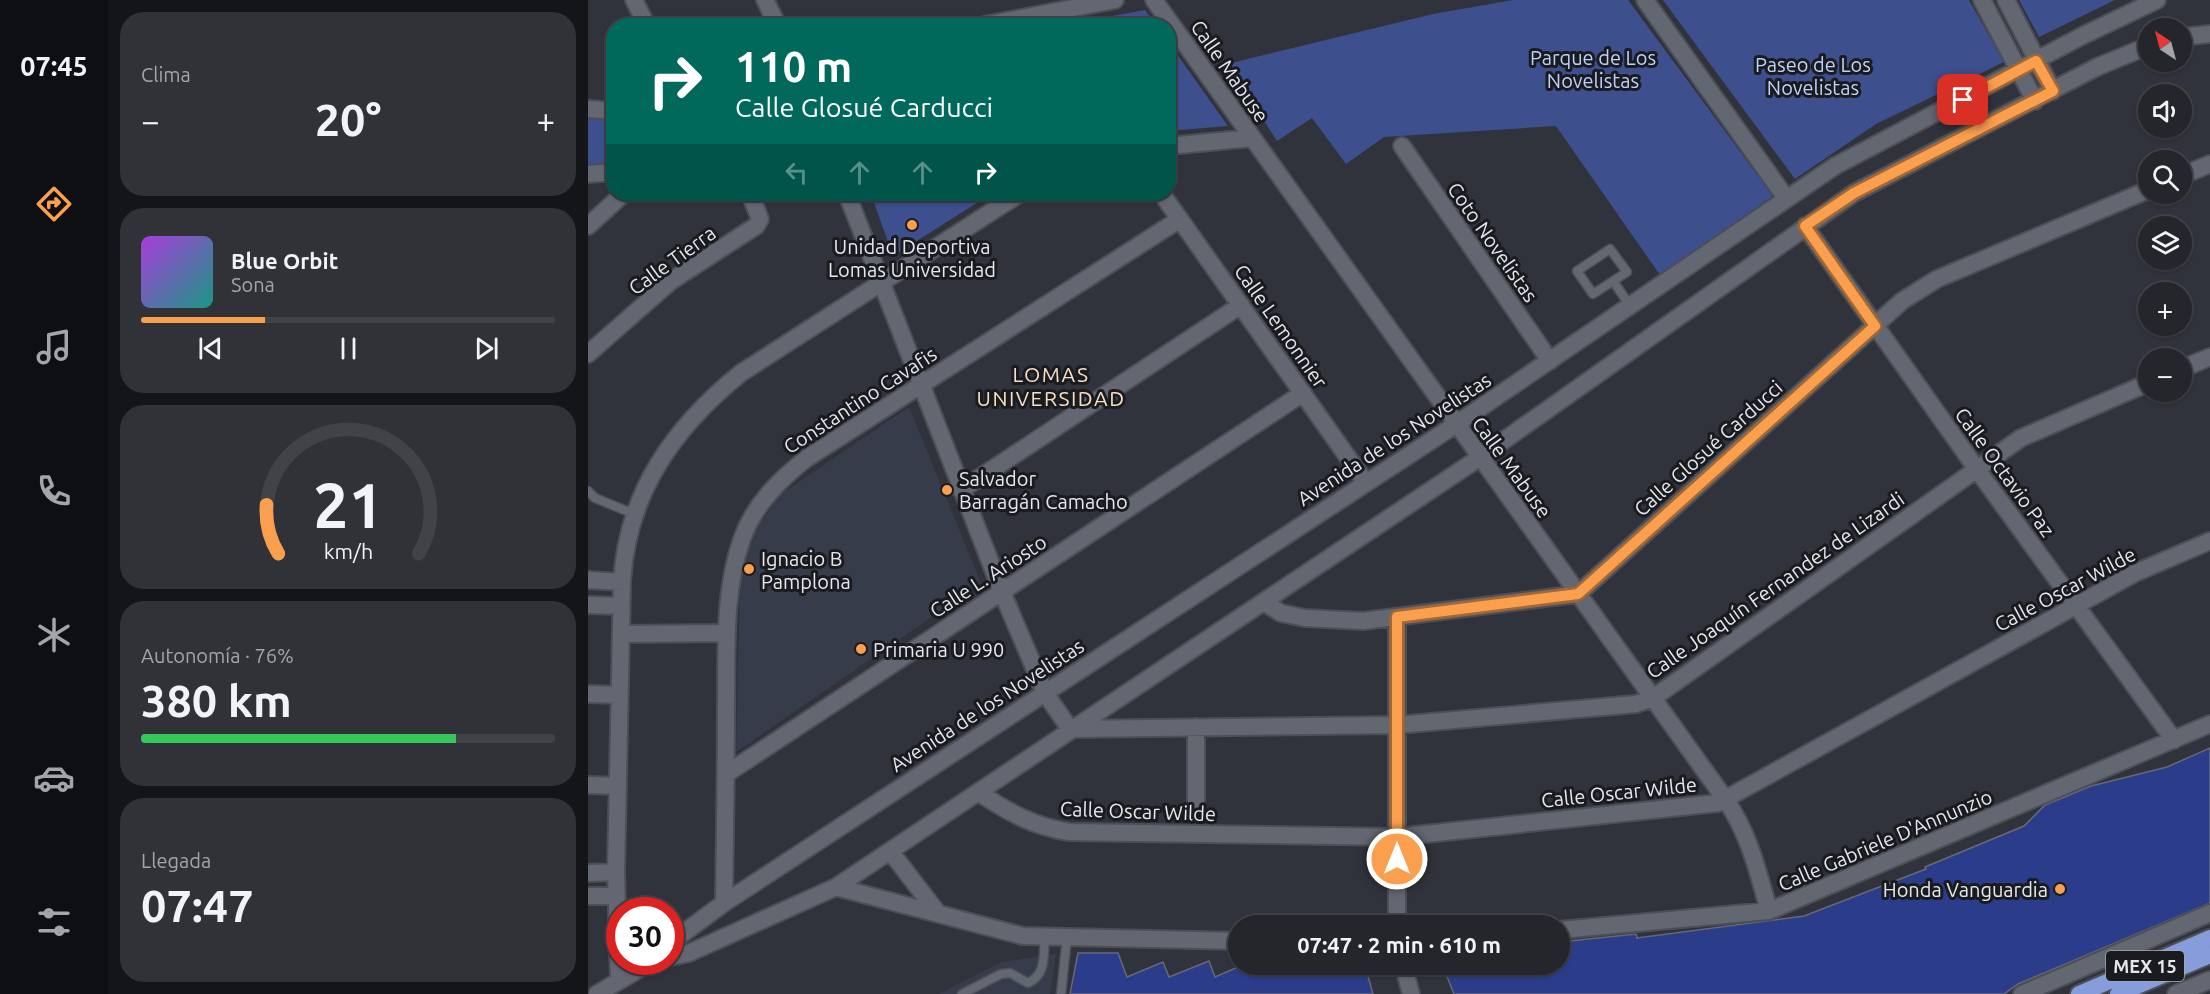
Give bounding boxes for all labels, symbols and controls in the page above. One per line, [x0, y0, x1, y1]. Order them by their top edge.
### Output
street label: Calle Mabuse [1186, 16, 1274, 126]
north arrow [2138, 18, 2192, 72]
map controls [2138, 18, 2192, 402]
icon: right [636, 42, 714, 120]
text: 110 m [735, 43, 852, 90]
park label: Parque de Los Novelistas [1530, 46, 1656, 92]
text: 07:45 [20, 51, 88, 81]
park label: Paseo de Los Novelistas [1755, 53, 1871, 99]
text: Clima [141, 63, 191, 86]
pin [1937, 74, 1988, 125]
icon: arrive [1946, 83, 1979, 116]
button: sound [2138, 84, 2192, 138]
text: Calle Glosué Carducci [735, 92, 993, 122]
text: 20° [315, 94, 381, 145]
text: − [141, 102, 160, 139]
text: + [536, 102, 555, 139]
button: search [2138, 150, 2192, 204]
icon: left [780, 156, 813, 189]
icon: ahead [843, 156, 876, 189]
icon: ahead [906, 156, 939, 189]
icon: right [969, 156, 1002, 189]
street label: Coto Novelistas [1443, 178, 1543, 306]
icon: directions [33, 183, 75, 225]
button: layers [2138, 216, 2192, 270]
marker: Unidad Deportiva Lomas Universidad [905, 218, 919, 232]
street label: Calle Tierra [624, 221, 720, 299]
place label: Unidad Deportiva Lomas Universidad [828, 235, 996, 281]
text: Blue Orbit [231, 248, 338, 273]
street label: Calle Lemonnier [1230, 260, 1332, 392]
text: Sona [231, 273, 275, 296]
button: + [2138, 282, 2192, 336]
icon: music [33, 326, 75, 368]
icon: previous [194, 332, 227, 365]
icon: pause [332, 332, 365, 365]
icon: next [470, 332, 503, 365]
street label: Constantino Cavafis [779, 342, 941, 458]
button: − [2138, 348, 2192, 402]
district label: LOMAS UNIVERSIDAD [977, 362, 1125, 410]
street label: Avenida de los Novelistas [1293, 368, 1495, 510]
street label: Calle Glosué Carducci [1629, 375, 1787, 521]
street label: Calle Octavio Paz [1951, 403, 2059, 541]
street label: Calle Mabuse [1468, 412, 1556, 522]
place label: Salvador Barragán Camacho [959, 467, 1128, 513]
icon: phone [33, 470, 75, 512]
text: 21 [313, 470, 383, 540]
marker: Salvador Barragán Camacho [940, 483, 954, 497]
street label: Calle Joaquín Fernandez de Lizardi [1642, 487, 1908, 683]
street label: Calle L. Ariosto [925, 530, 1051, 622]
text: km/h [323, 539, 373, 563]
street label: Calle Oscar Wilde [1991, 542, 2139, 636]
place label: Ignacio B Pamplona [761, 547, 851, 593]
marker: Ignacio B Pamplona [742, 562, 756, 576]
icon: climate [33, 614, 75, 656]
street label: Avenida de los Novelistas [886, 634, 1088, 776]
place label: Primaria U 990 [873, 638, 1004, 661]
marker: Primaria U 990 [854, 642, 868, 656]
text: Autonomía · 76% [141, 644, 294, 667]
text: 380 km [141, 675, 292, 726]
icon: car [33, 757, 75, 799]
street label: Calle Oscar Wilde [1540, 772, 1698, 812]
street label: Calle Gabriele D'Annunzio [1775, 784, 1995, 896]
street label: Calle Oscar Wilde [1060, 797, 1216, 825]
position arrow [1365, 827, 1429, 891]
text: Llegada [141, 849, 211, 872]
place label: Honda Vanguardia [1883, 878, 2048, 901]
text: 07:47 [141, 880, 254, 931]
marker: Honda Vanguardia [2053, 882, 2067, 896]
speed limit sign: 30 [606, 897, 684, 975]
icon: filters [33, 901, 75, 943]
text: 07:47 · 2 min · 610 m [1297, 932, 1501, 957]
road number: MEX 15 [2106, 951, 2184, 981]

